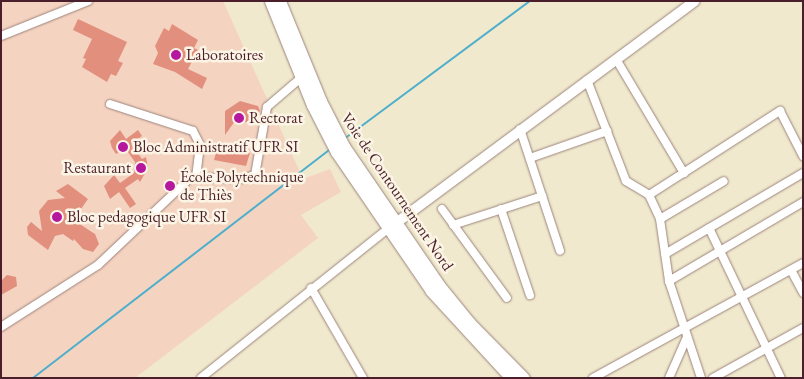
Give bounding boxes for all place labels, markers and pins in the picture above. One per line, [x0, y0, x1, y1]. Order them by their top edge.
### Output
place label: Laboratoires [186, 45, 263, 65]
marker: Laboratoires [170, 49, 182, 61]
place label: Rectorat [249, 108, 303, 128]
marker: Rectorat [233, 112, 245, 124]
place label: Bloc Administratif UFR SI [133, 137, 298, 157]
marker: Bloc Administratif UFR SI [117, 141, 129, 153]
place label: Restaurant [63, 158, 131, 178]
marker: Restaurant [135, 162, 147, 174]
place label: École Polytechnique de Thiès [180, 167, 304, 205]
marker: École Polytechnique de Thiès [164, 180, 176, 192]
place label: Bloc pedagogique UFR SI [67, 207, 226, 227]
marker: Bloc pedagogique UFR SI [51, 211, 63, 223]

